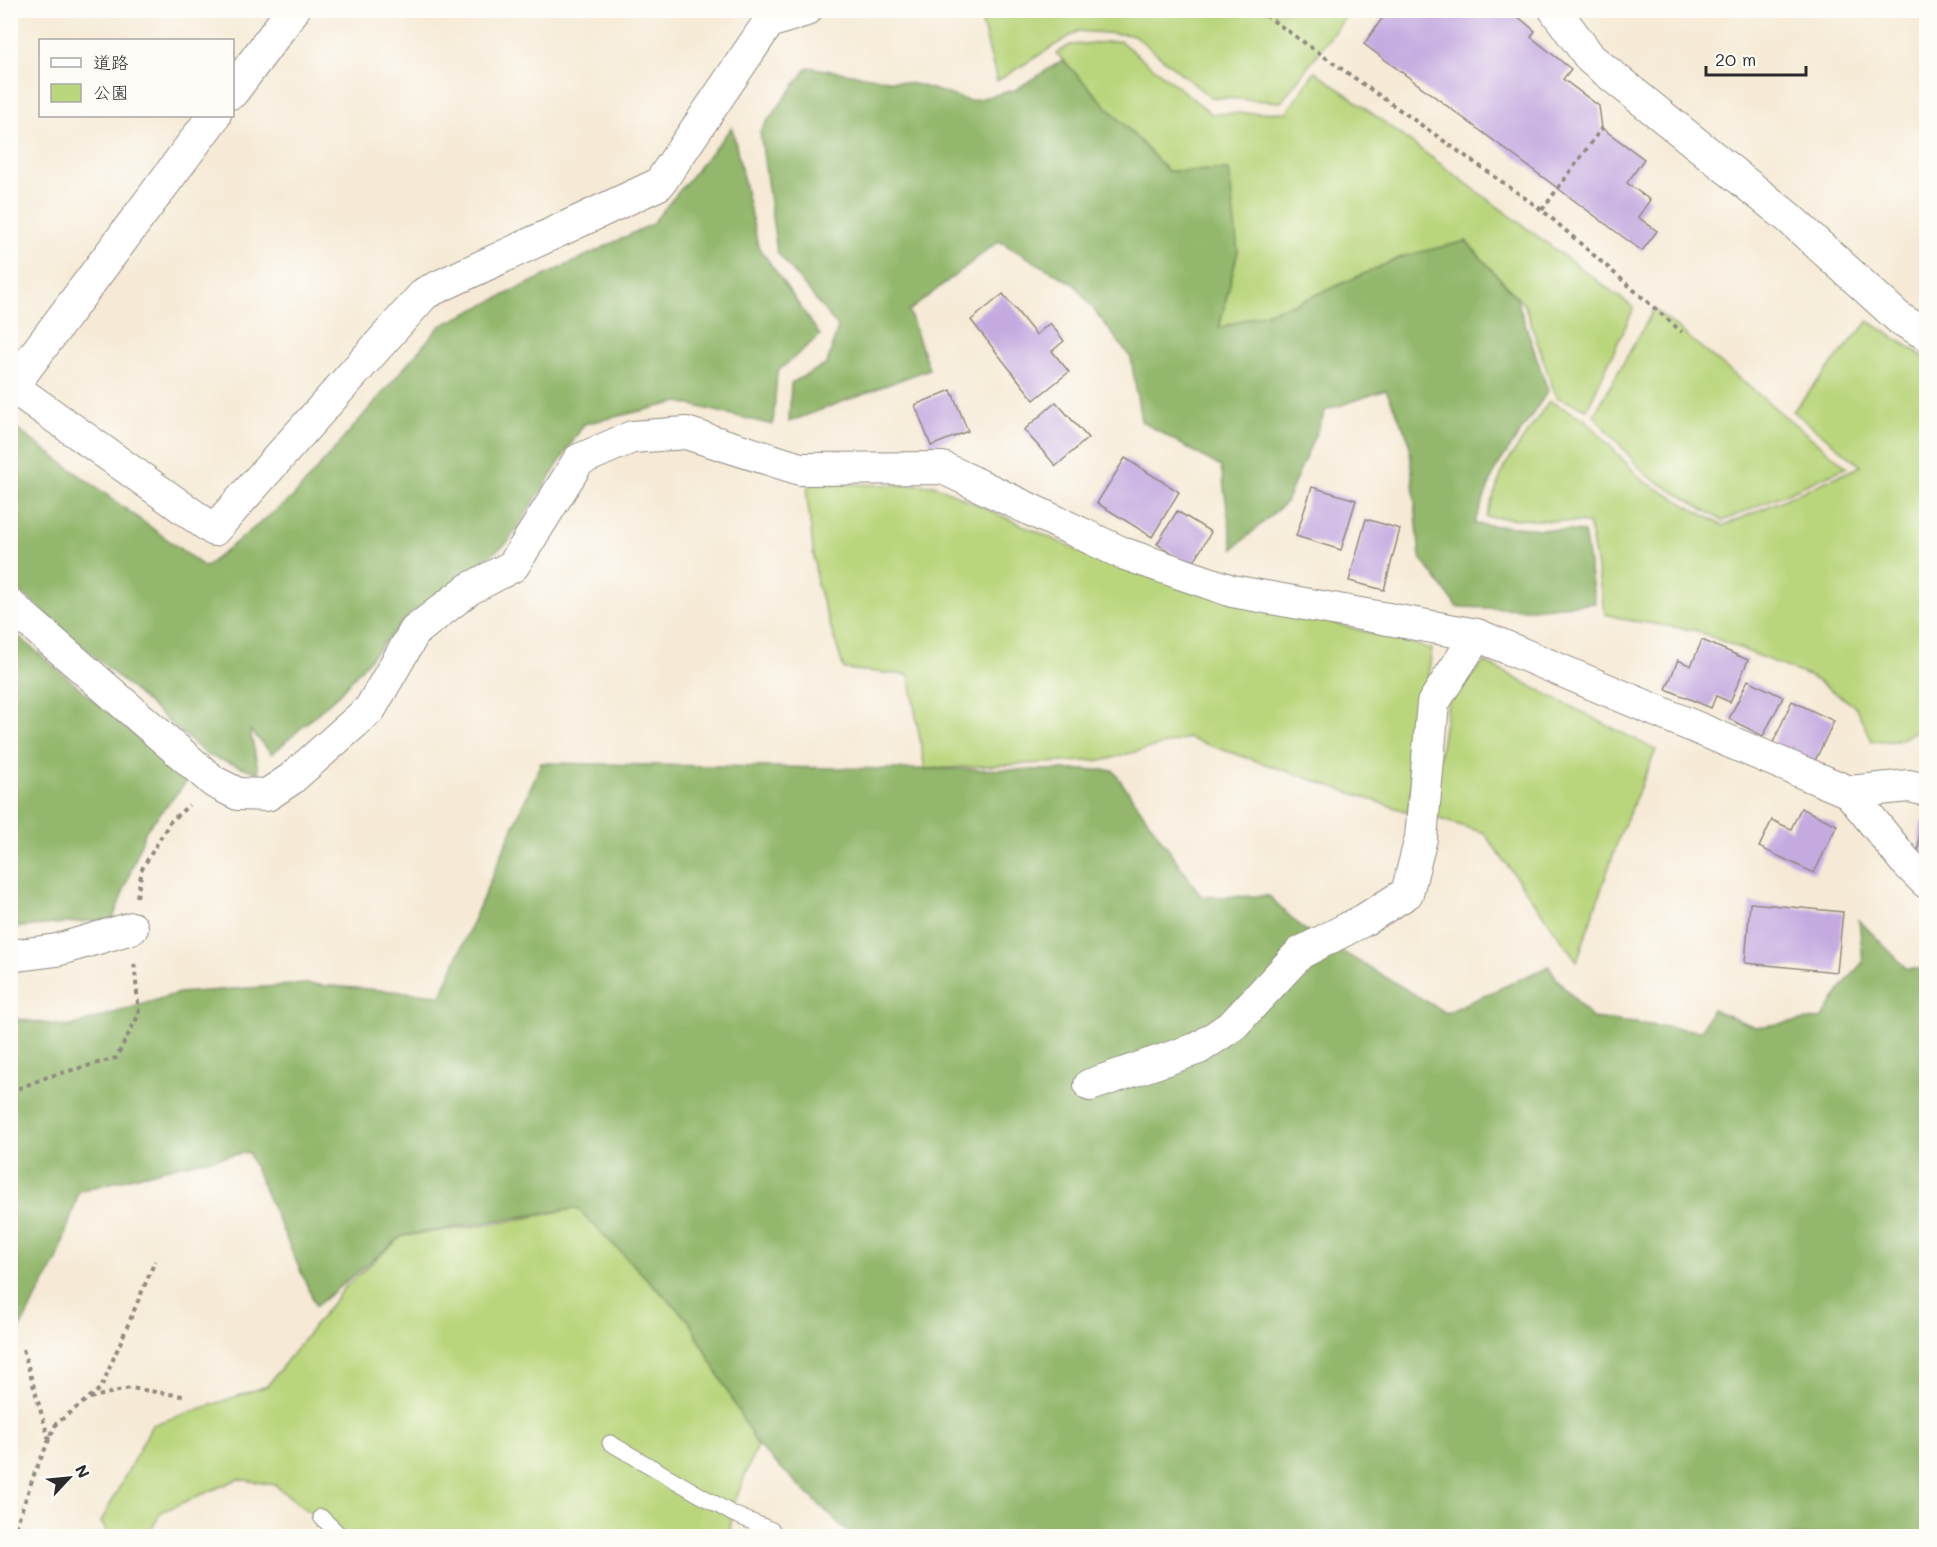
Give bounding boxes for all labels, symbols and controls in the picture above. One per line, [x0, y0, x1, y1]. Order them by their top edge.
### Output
legend [39, 39, 234, 117]
scale bar [1706, 39, 1806, 77]
text: 20 m [1715, 47, 1756, 71]
text: 道路 [93, 50, 129, 74]
text: 公園 [93, 80, 129, 104]
north arrow [39, 1448, 99, 1508]
text: N [71, 1461, 95, 1481]

